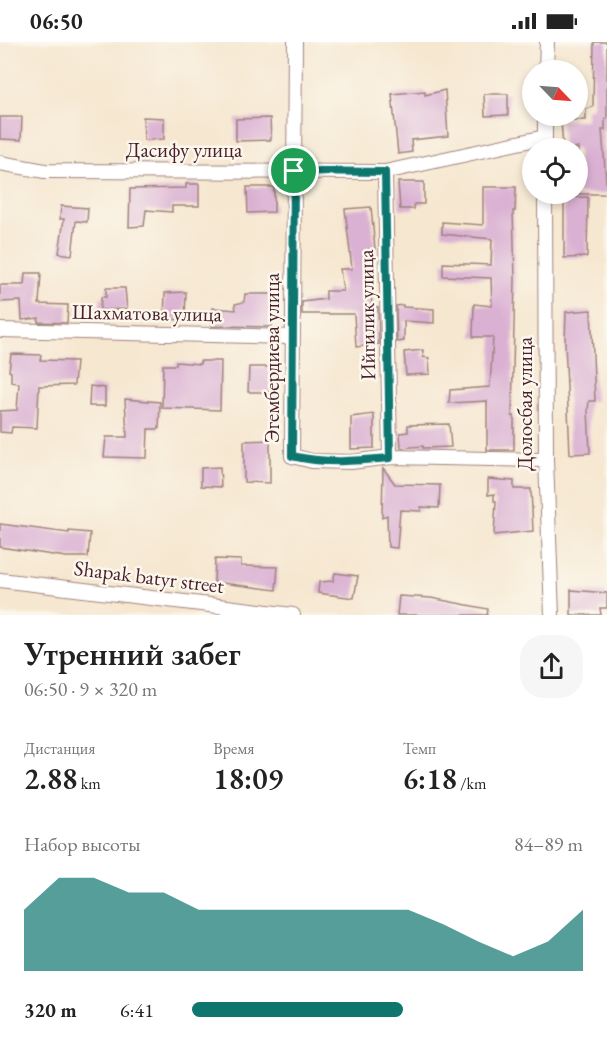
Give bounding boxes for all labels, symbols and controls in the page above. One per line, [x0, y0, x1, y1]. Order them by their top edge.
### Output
text: 06:50 [30, 7, 83, 36]
north arrow [522, 60, 588, 126]
map controls [522, 60, 588, 204]
street label: Дасифу улица [126, 136, 243, 163]
button: locate [522, 138, 588, 204]
pin [268, 145, 319, 196]
icon: arrive [277, 154, 310, 187]
street label: Ийгилик улица [352, 249, 381, 381]
street label: Эгембердиева улица [258, 272, 285, 443]
street label: Шахматова улица [72, 298, 223, 327]
street label: Долосбая улица [511, 336, 538, 471]
street label: Shapak batyr street [73, 554, 226, 599]
text: Утренний забег [24, 632, 241, 675]
button: share [520, 635, 583, 698]
text: 06:50 · 9 × 320 m [24, 676, 157, 702]
text: Дистанция [24, 738, 95, 759]
text: Время [213, 738, 254, 759]
text: Темп [403, 738, 436, 759]
text: 2.88 [24, 759, 77, 798]
text: 18:09 [213, 759, 283, 798]
text: 6:18 [403, 759, 457, 798]
text: km [77, 773, 101, 794]
text: /km [457, 773, 487, 794]
text: Набор высоты [24, 831, 140, 857]
text: 84–89 m [514, 831, 583, 857]
text: 320 m [24, 997, 77, 1023]
text: 6:41 [120, 997, 154, 1023]

